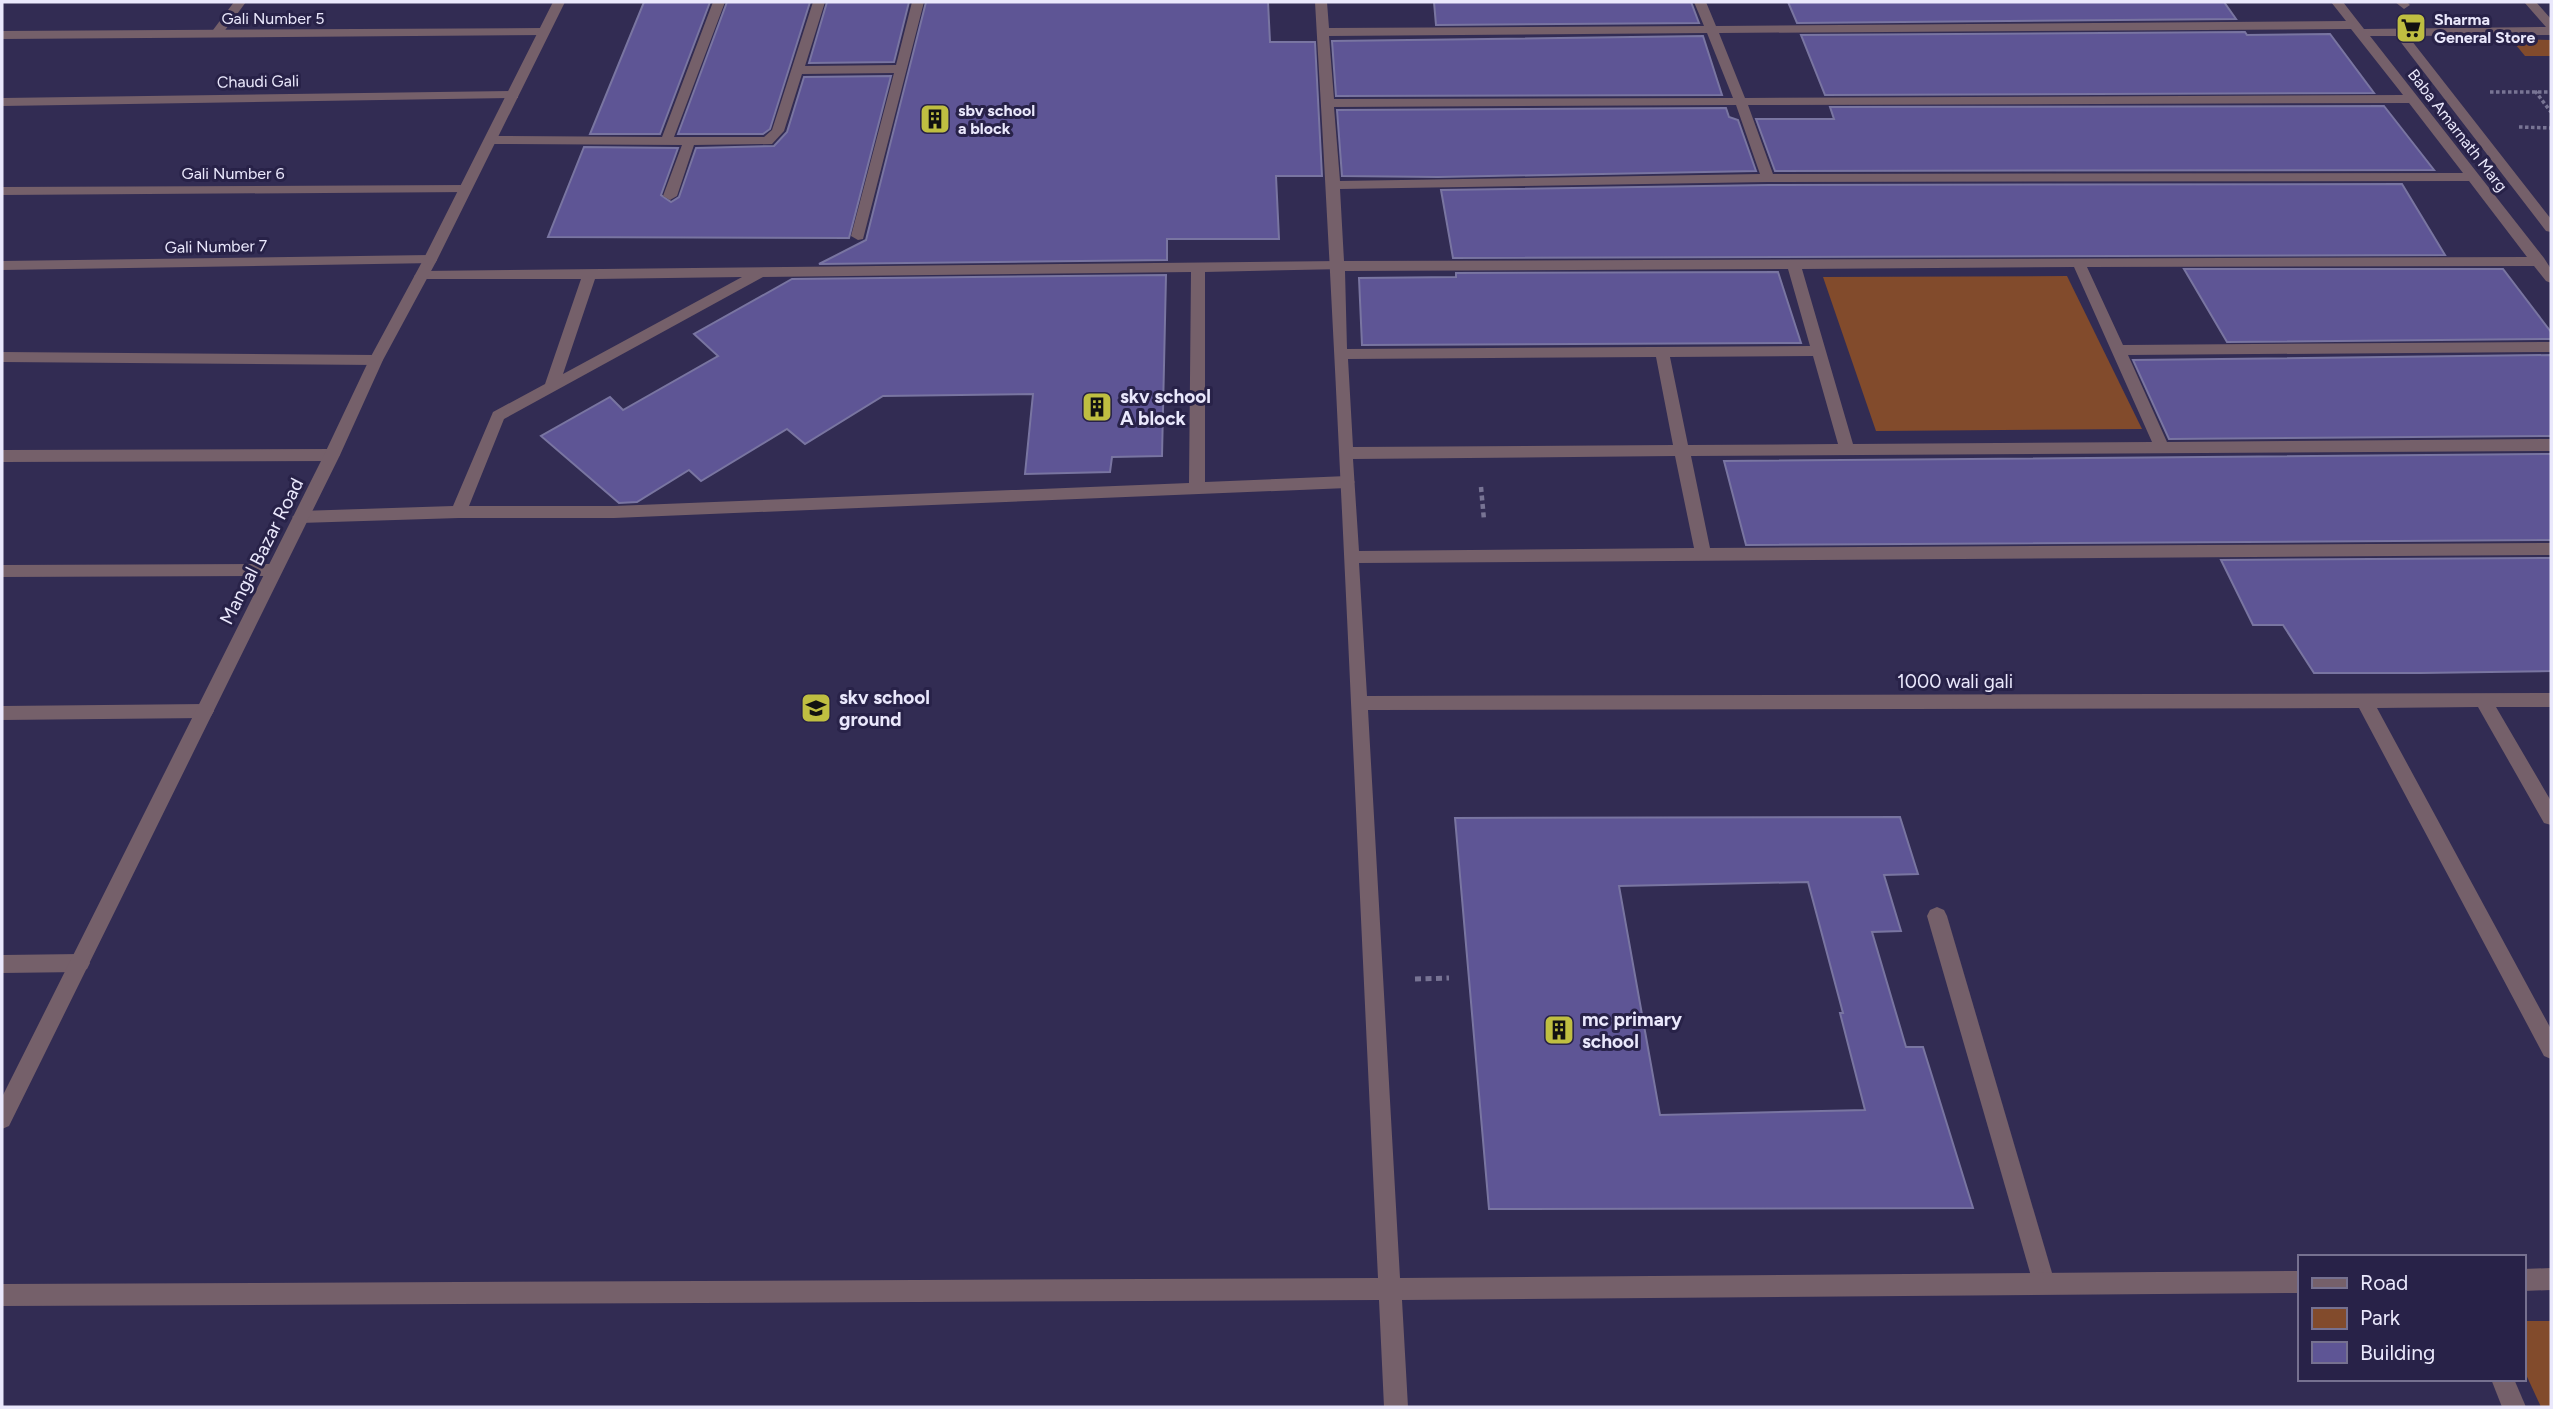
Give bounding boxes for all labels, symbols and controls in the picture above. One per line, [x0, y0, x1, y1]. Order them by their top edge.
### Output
street label: Gali Number 5 [221, 9, 325, 28]
place label: Sharma General Store [2434, 10, 2535, 47]
supermarket icon: Sharma General Store [2394, 11, 2428, 45]
street label: Baba Amarnath Marg [2404, 65, 2511, 195]
street label: Chaudi Gali [217, 71, 299, 92]
place label: sbv school a block [958, 101, 1035, 138]
building icon: sbv school a block [918, 102, 952, 136]
street label: Gali Number 6 [182, 164, 284, 183]
street label: Gali Number 7 [165, 236, 268, 257]
place label: skv school A block [1120, 385, 1211, 430]
building icon: skv school A block [1080, 390, 1114, 424]
street label: Mangal Bazar Road [215, 474, 308, 628]
street label: 1000 wali gali [1897, 670, 2013, 693]
place label: skv school ground [839, 686, 930, 731]
school or university icon: skv school ground [799, 691, 833, 725]
place label: mc primary school [1582, 1008, 1682, 1053]
building icon: mc primary school [1542, 1013, 1576, 1047]
legend [2298, 1255, 2525, 1381]
text: Road [2360, 1270, 2408, 1295]
text: Park [2360, 1305, 2401, 1330]
text: Building [2360, 1340, 2435, 1365]

